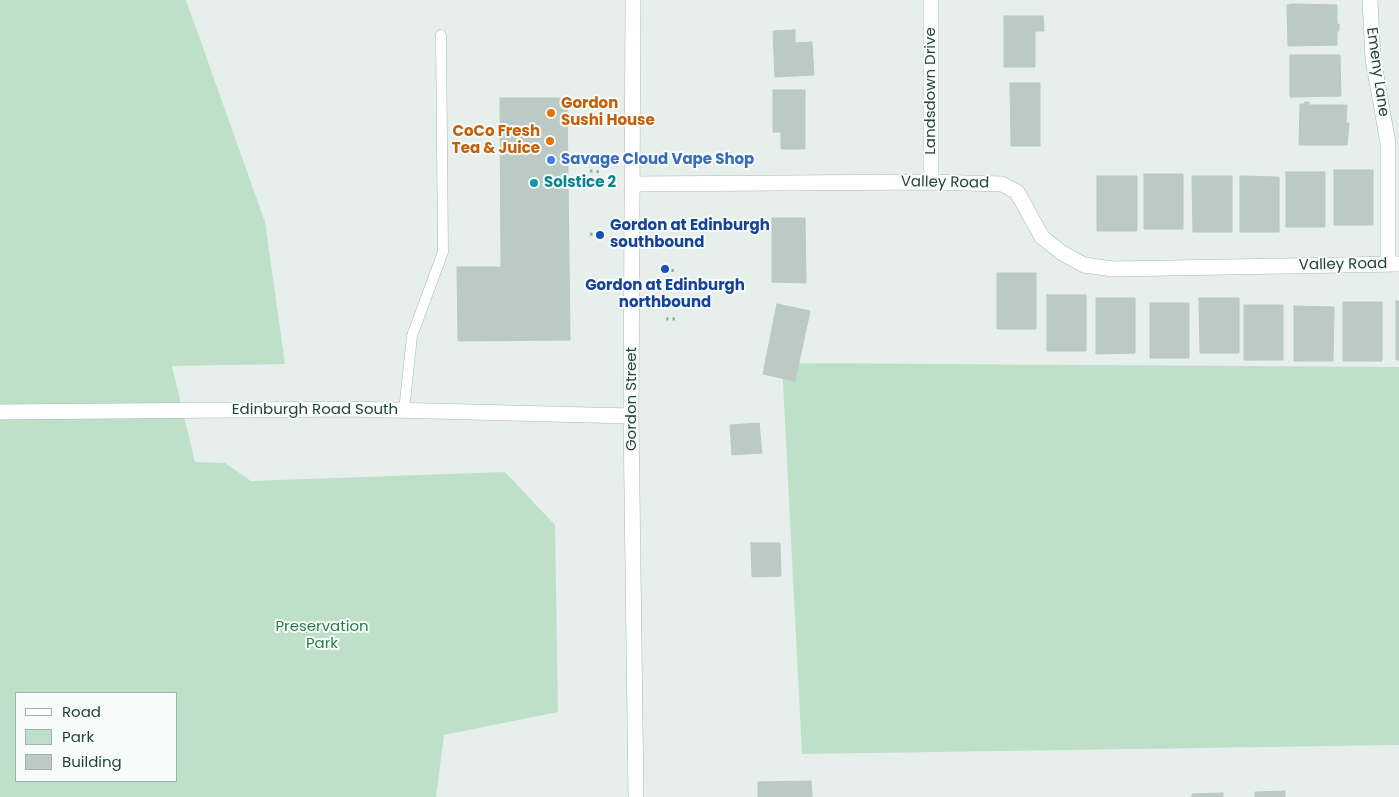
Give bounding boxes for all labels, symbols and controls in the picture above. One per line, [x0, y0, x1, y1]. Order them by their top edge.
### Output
street label: Emeny Lane [1362, 26, 1392, 118]
street label: Landsdown Drive [922, 27, 940, 155]
place label: Gordon Sushi House [561, 95, 655, 130]
marker: Gordon Sushi House [545, 107, 557, 119]
place label: CoCo Fresh Tea & Juice [452, 123, 540, 158]
marker: CoCo Fresh Tea & Juice [544, 135, 556, 147]
place label: Savage Cloud Vape Shop [561, 151, 754, 169]
marker: Savage Cloud Vape Shop [545, 154, 557, 166]
street label: Valley Road [901, 173, 989, 193]
place label: Solstice 2 [544, 174, 616, 192]
marker: Solstice 2 [528, 177, 540, 189]
place label: Gordon at Edinburgh southbound [610, 217, 770, 252]
marker: Gordon at Edinburgh southbound [594, 229, 606, 241]
street label: Valley Road [1299, 255, 1387, 275]
marker: Gordon at Edinburgh northbound [659, 263, 671, 275]
place label: Gordon at Edinburgh northbound [585, 277, 745, 312]
street label: Gordon Street [623, 347, 641, 451]
street label: Edinburgh Road South [232, 401, 398, 419]
park label: Preservation Park [275, 618, 369, 653]
legend [15, 692, 178, 782]
text: Road [62, 701, 101, 722]
text: Park [62, 726, 94, 747]
text: Building [62, 751, 122, 772]

